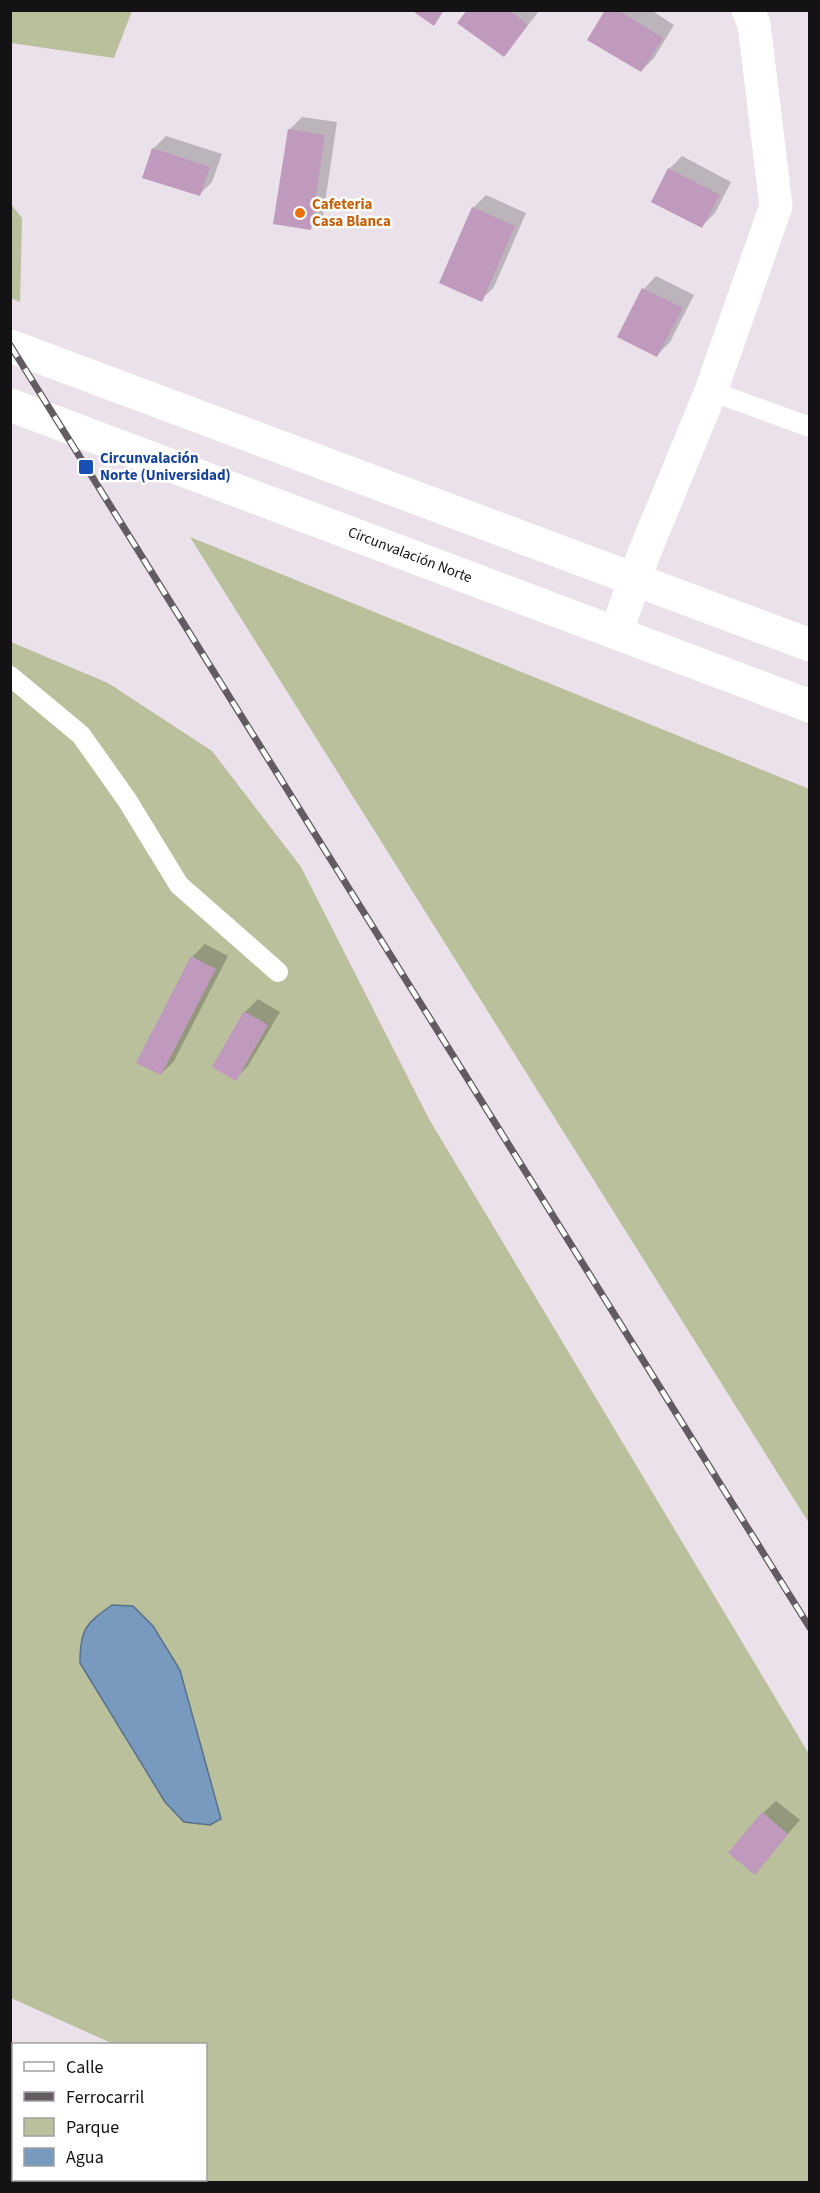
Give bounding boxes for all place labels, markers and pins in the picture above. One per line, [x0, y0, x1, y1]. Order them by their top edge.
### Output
place label: Cafeteria Casa Blanca [312, 194, 391, 232]
marker: Cafeteria Casa Blanca [293, 206, 307, 220]
place label: Circunvalación Norte (Universidad) [100, 448, 231, 486]
marker: Circunvalación Norte (Universidad) [77, 458, 95, 476]

